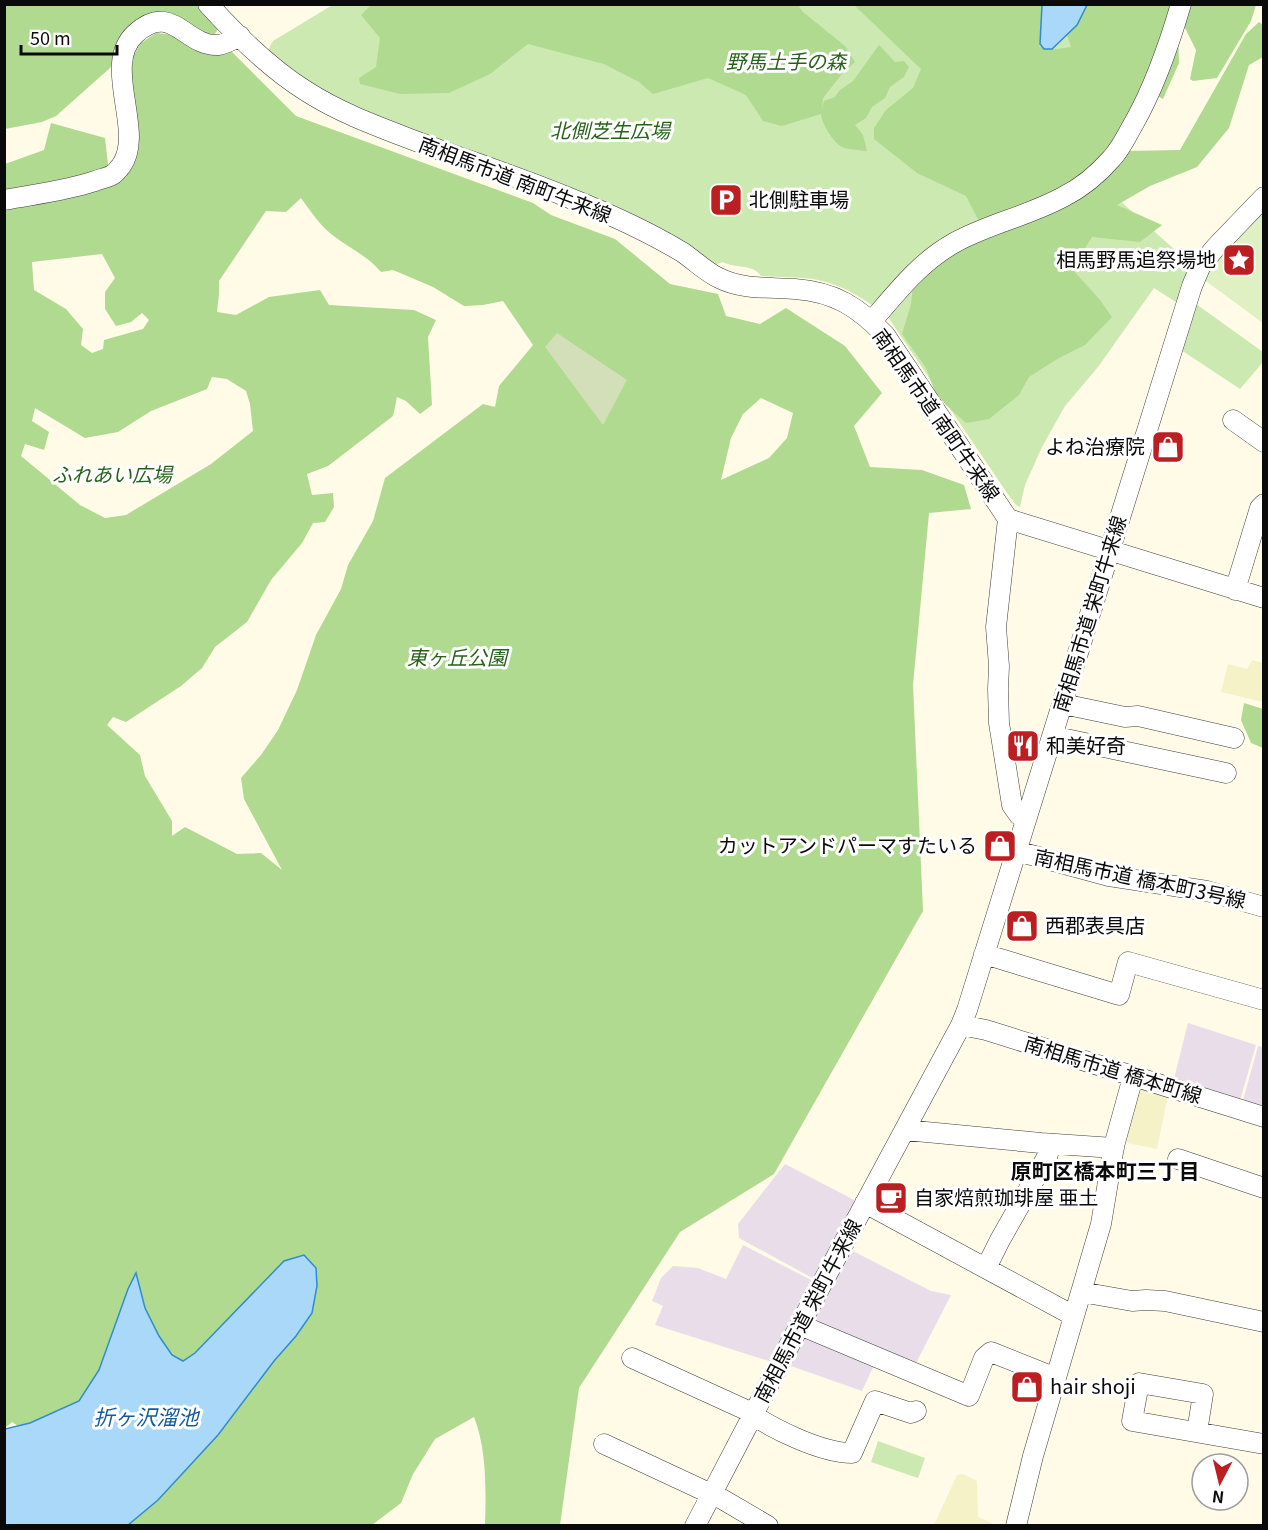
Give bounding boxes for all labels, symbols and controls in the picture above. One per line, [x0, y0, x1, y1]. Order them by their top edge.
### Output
scale bar [21, 18, 117, 56]
text: 50 m [30, 24, 71, 50]
park label: 野馬土手の森 [726, 46, 848, 75]
park label: 北側芝生広場 [550, 115, 672, 144]
street label: 南相馬市道 南町牛来線 [415, 128, 616, 229]
parking icon: 北側駐車場 [708, 182, 744, 218]
place label: 北側駐車場 [749, 184, 849, 213]
place icon: 相馬野馬追祭場地 [1221, 242, 1257, 278]
place label: 相馬野馬追祭場地 [1056, 244, 1216, 273]
street label: 南相馬市道 南町牛来線 [867, 322, 1008, 506]
shop icon: よね治療院 [1150, 429, 1186, 465]
place label: よね治療院 [1045, 431, 1145, 460]
park label: ふれあい広場 [52, 459, 174, 488]
street label: 南相馬市道 栄町牛来線 [1045, 512, 1132, 716]
park label: 東ヶ丘公園 [407, 642, 510, 671]
restaurant icon: 和美好奇 [1005, 728, 1041, 764]
place label: 和美好奇 [1046, 730, 1126, 759]
shop icon: カットアンドパーマすたいる [982, 828, 1018, 864]
place label: カットアンドパーマすたいる [718, 830, 977, 859]
street label: 南相馬市道 橋本町3号線 [1032, 841, 1249, 914]
shop icon: 西郡表具店 [1004, 908, 1040, 944]
place label: 西郡表具店 [1045, 910, 1145, 939]
street label: 南相馬市道 橋本町線 [1021, 1028, 1206, 1109]
district label: 原町区橋本町三丁目 [1011, 1155, 1200, 1185]
cafe icon: 自家焙煎珈琲屋 亜土 [873, 1180, 909, 1216]
place label: 自家焙煎珈琲屋 亜土 [914, 1182, 1098, 1211]
street label: 南相馬市道 栄町牛来線 [746, 1213, 867, 1407]
shop icon: hair shoji [1009, 1369, 1045, 1405]
place label: hair shoji [1050, 1371, 1136, 1400]
water label: 折ヶ沢溜池 [94, 1401, 200, 1431]
north arrow [1190, 1452, 1250, 1512]
text: N [1211, 1485, 1225, 1511]

